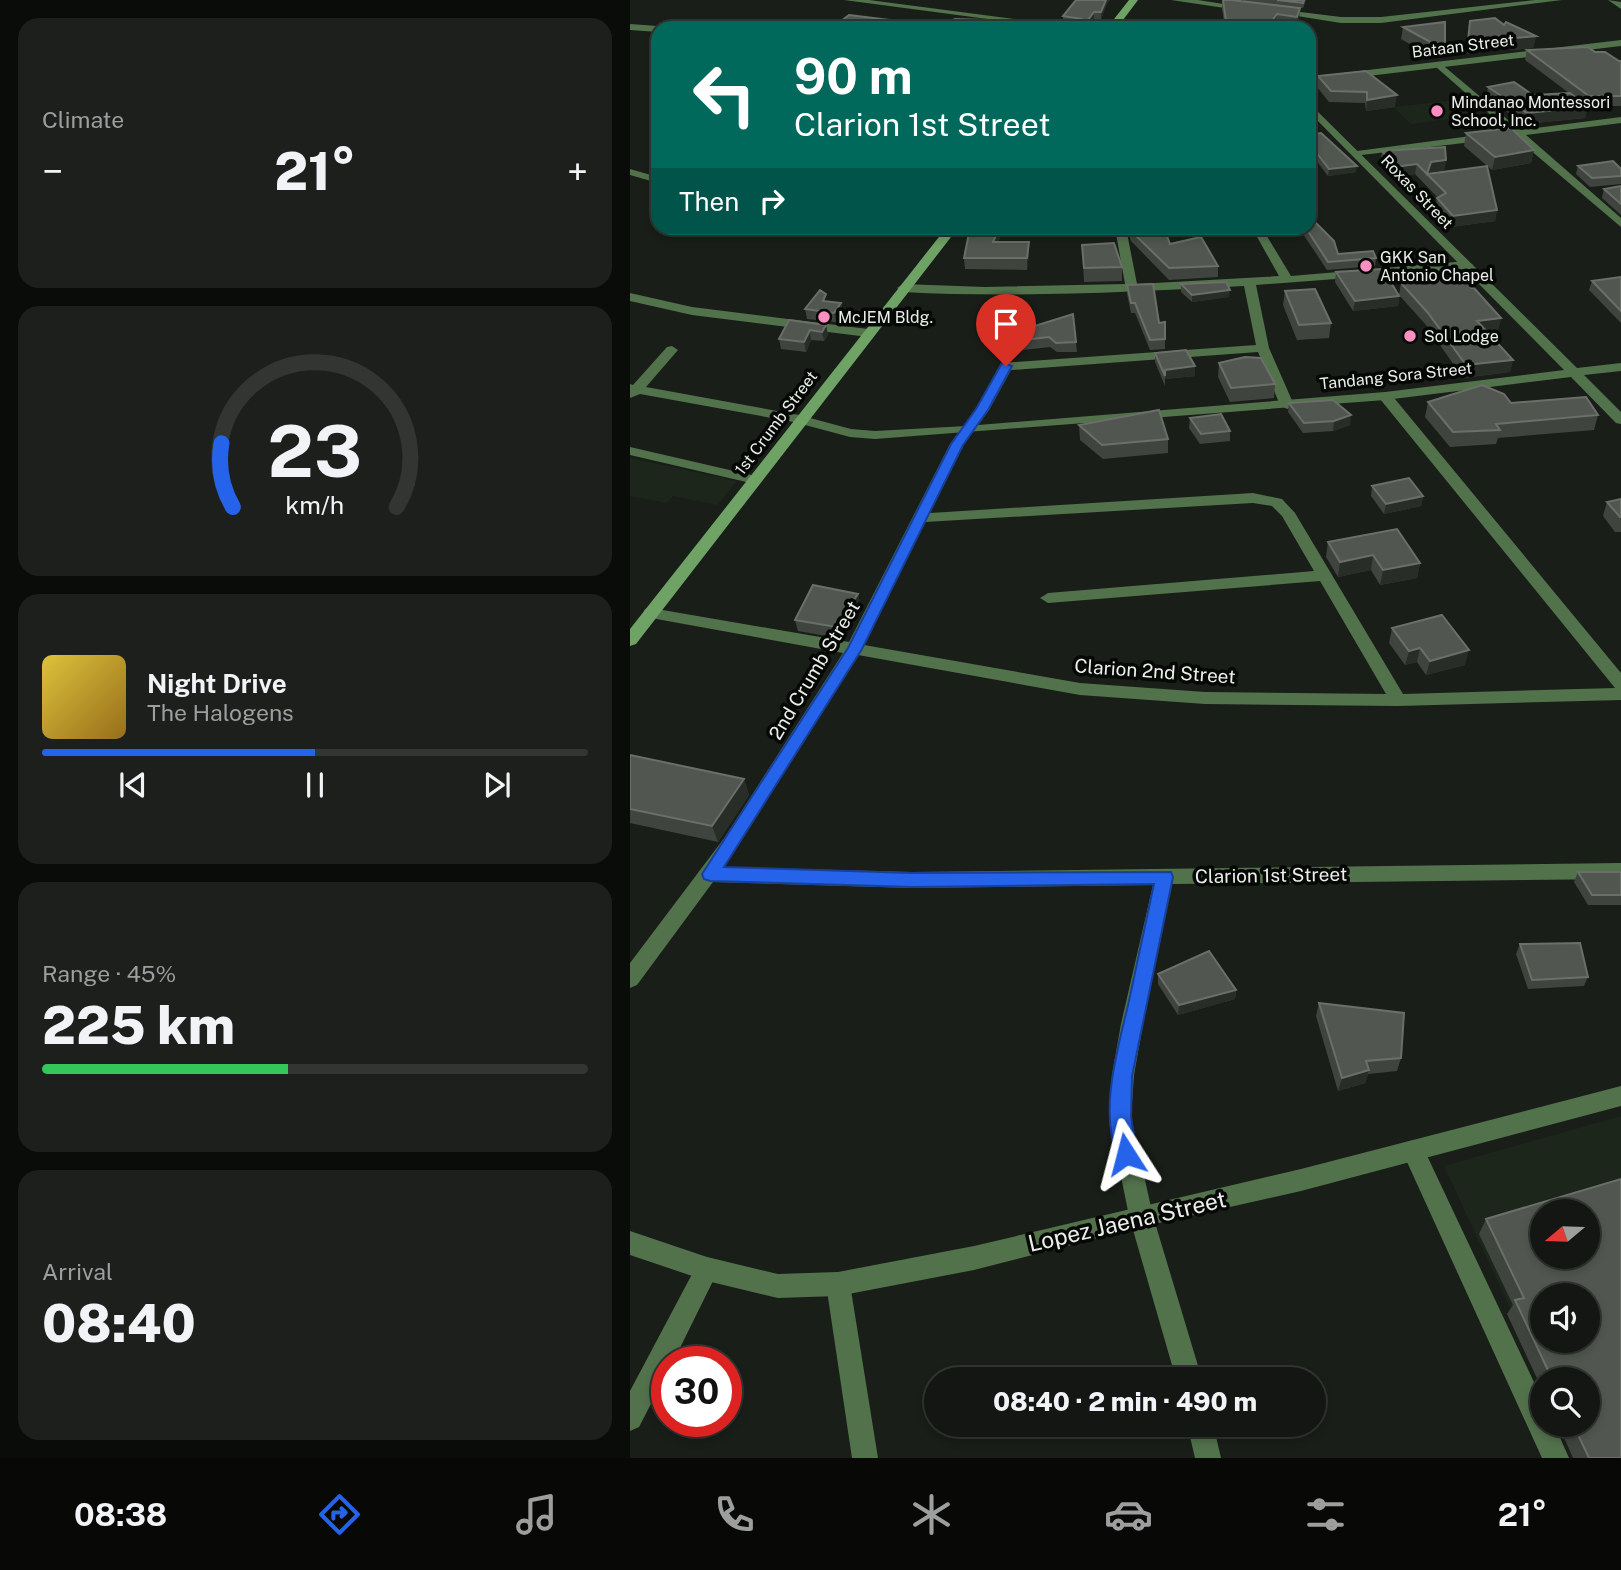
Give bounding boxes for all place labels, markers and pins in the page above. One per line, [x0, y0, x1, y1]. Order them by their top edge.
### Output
place label: Mindanao Montessori School, Inc. [1451, 93, 1610, 130]
marker: Mindanao Montessori School, Inc. [1429, 103, 1445, 119]
place label: GKK San Antonio Chapel [1380, 248, 1494, 285]
marker: GKK San Antonio Chapel [1358, 258, 1374, 274]
pin [976, 294, 1036, 366]
place label: McJEM Bldg. [838, 308, 933, 327]
marker: McJEM Bldg. [816, 309, 832, 325]
place label: Sol Lodge [1424, 327, 1499, 346]
marker: Sol Lodge [1402, 328, 1418, 344]

